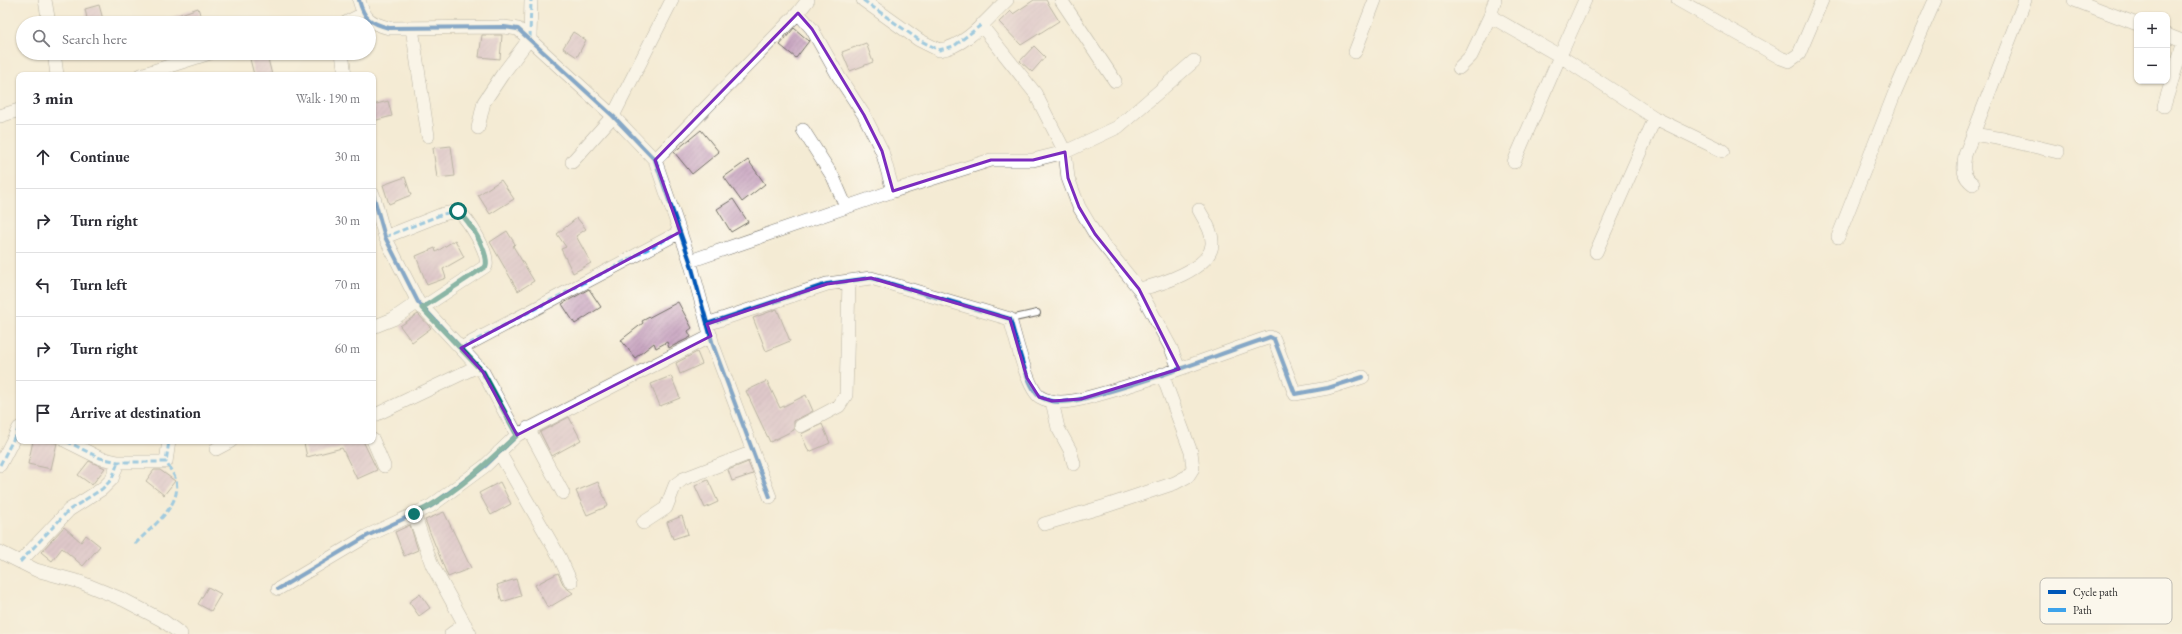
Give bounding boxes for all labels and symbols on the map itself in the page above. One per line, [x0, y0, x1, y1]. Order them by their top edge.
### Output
route start [449, 202, 467, 220]
route end [405, 505, 423, 523]
legend [2040, 578, 2172, 624]
text: Cycle path [2073, 585, 2118, 599]
text: Path [2073, 603, 2092, 617]

